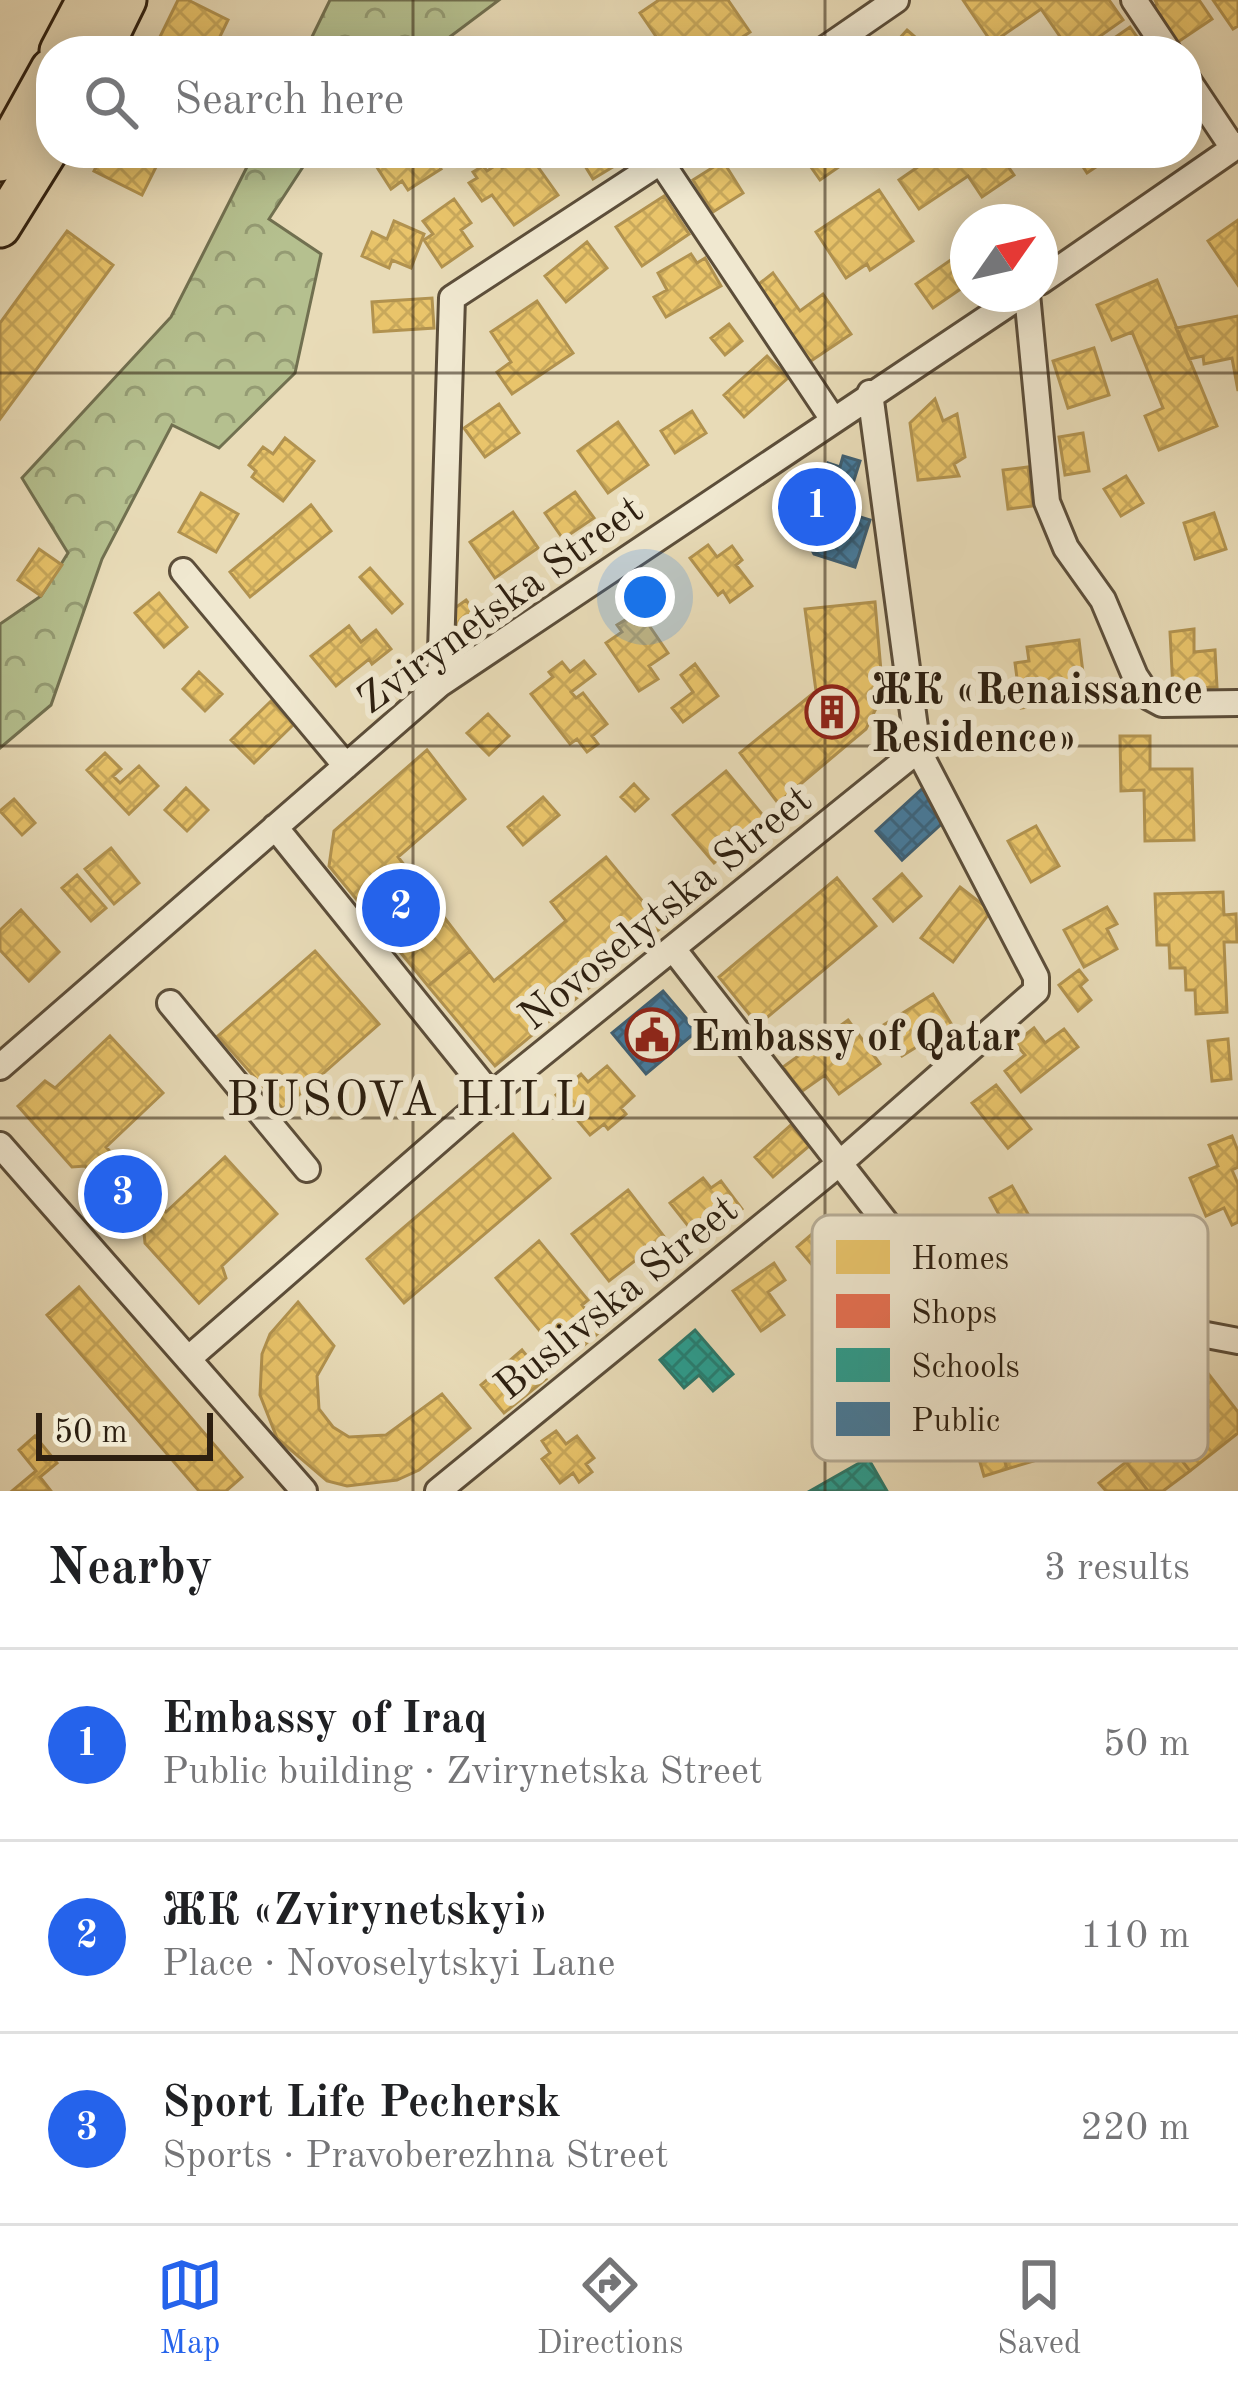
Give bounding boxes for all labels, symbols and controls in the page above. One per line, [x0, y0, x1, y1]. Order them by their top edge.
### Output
search box [36, 36, 1202, 168]
icon: search [78, 69, 144, 135]
text: Search here [174, 79, 404, 124]
north arrow [950, 204, 1058, 312]
pin: 1 [778, 462, 856, 552]
street label: Zvirynetska Street [351, 489, 652, 723]
your location [615, 567, 675, 627]
place label: ЖК «Renaissance Residence» [871, 671, 1203, 761]
building icon: ЖК «Renaissance Residence» [804, 684, 860, 740]
street label: Novoselytska Street [513, 779, 820, 1039]
pin: 2 [362, 863, 440, 953]
public building icon: Embassy of Qatar [624, 1007, 680, 1063]
place label: Embassy of Qatar [691, 1018, 1021, 1060]
district label: BUSOVA HILL [226, 1078, 590, 1126]
pin: 3 [84, 1149, 162, 1239]
street label: Buslivska Street [488, 1189, 747, 1409]
legend [812, 1215, 1208, 1461]
text: Homes [911, 1244, 1009, 1277]
text: Shops [911, 1298, 997, 1331]
text: Schools [911, 1352, 1020, 1385]
text: Public [911, 1406, 1000, 1439]
scale bar [36, 1407, 213, 1460]
text: 50 m [54, 1417, 128, 1450]
text: Nearby [48, 1544, 213, 1595]
text: 3 results [1044, 1549, 1190, 1588]
text: Embassy of Iraq [162, 1698, 487, 1743]
text: 1 [76, 1725, 98, 1764]
text: 50 m [1103, 1725, 1190, 1764]
text: Public building · Zvirynetska Street [162, 1753, 763, 1792]
text: ЖК «Zvirynetskyi» [162, 1890, 549, 1935]
text: 2 [76, 1917, 98, 1956]
text: 110 m [1080, 1917, 1190, 1956]
text: Place · Novoselytskyi Lane [162, 1945, 615, 1984]
text: Sport Life Pechersk [162, 2082, 561, 2127]
text: 3 [76, 2109, 98, 2148]
text: 220 m [1080, 2109, 1190, 2148]
text: Sports · Pravoberezhna Street [162, 2137, 669, 2176]
tab: Map [157, 2252, 223, 2365]
tab: Directions [537, 2252, 683, 2365]
tab: Saved [997, 2252, 1081, 2365]

